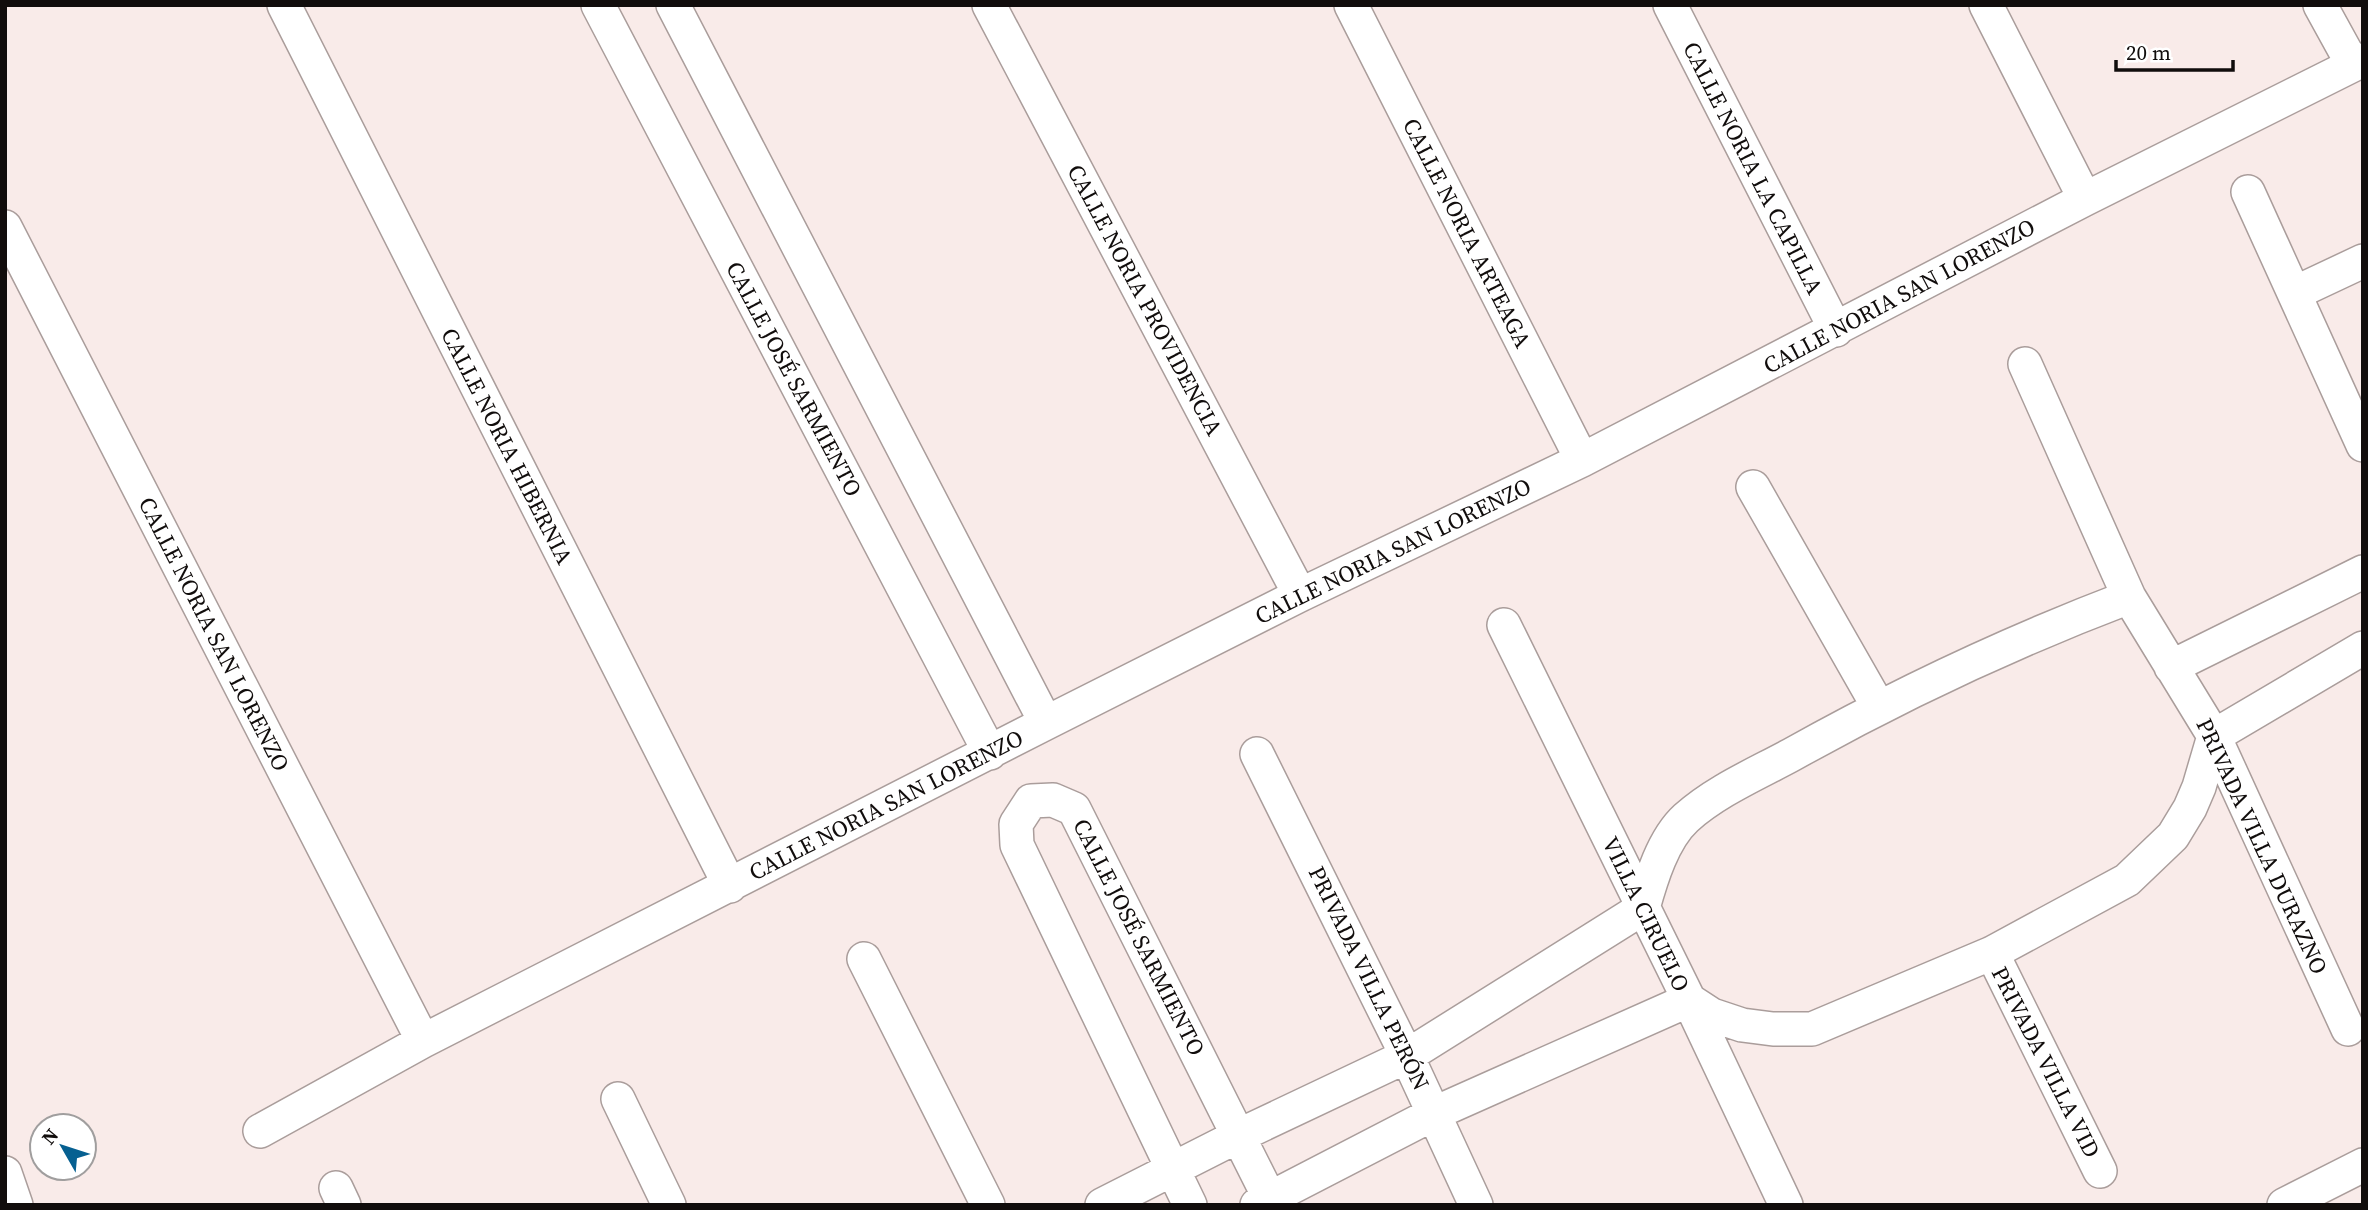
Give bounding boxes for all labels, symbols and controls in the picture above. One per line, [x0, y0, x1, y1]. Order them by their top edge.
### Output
scale bar [2116, 28, 2233, 72]
street label: CALLE NORIA LA CAPILLA [1675, 36, 1831, 300]
text: 20 m [2126, 38, 2171, 67]
street label: CALLE NORIA ARTEAGA [1395, 113, 1539, 354]
street label: CALLE NORIA PROVIDENCIA [1060, 159, 1231, 442]
street label: CALLE NORIA SAN LORENZO [1757, 211, 2041, 381]
street label: CALLE JOSÉ SARMIENTO [718, 256, 870, 502]
street label: CALLE NORIA HIBERNIA [433, 322, 581, 570]
street label: CALLE NORIA SAN LORENZO [1250, 470, 1536, 632]
street label: CALLE NORIA SAN LORENZO [131, 491, 297, 777]
street label: PRIVADA VILLA DURAZNO [2189, 713, 2335, 979]
street label: CALLE NORIA SAN LORENZO [743, 722, 1029, 888]
street label: CALLE JOSÉ SARMIENTO [1065, 813, 1213, 1061]
street label: VILLA CIRUELO [1595, 831, 1697, 997]
street label: PRIVADA VILLA PERÓN [1301, 861, 1437, 1095]
street label: PRIVADA VILLA VID [1984, 961, 2108, 1163]
north arrow [28, 1112, 98, 1182]
text: N [35, 1123, 64, 1150]

